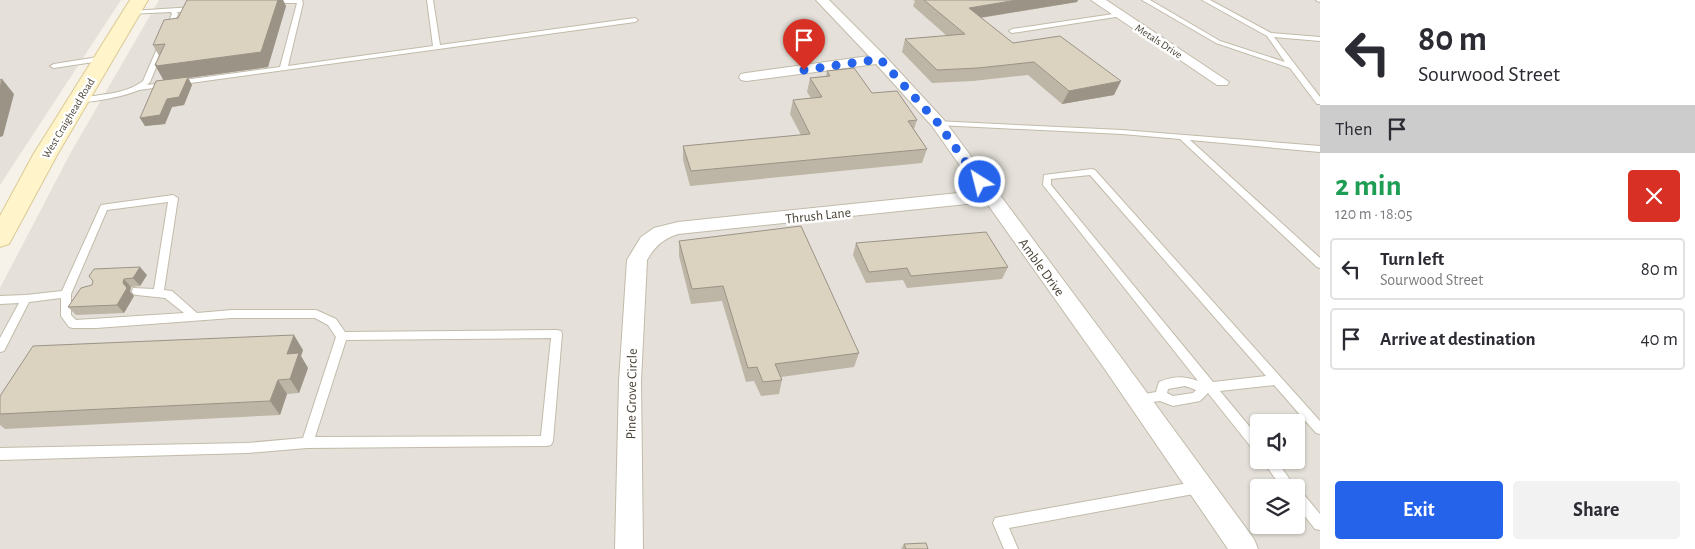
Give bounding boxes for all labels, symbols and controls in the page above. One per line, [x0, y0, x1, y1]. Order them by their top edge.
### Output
pin [783, 19, 825, 70]
icon: left [1335, 20, 1400, 85]
street label: Metals Drive [1133, 22, 1184, 61]
text: 80 m [1418, 22, 1487, 57]
icon: arrive [790, 26, 818, 54]
text: Sourwood Street [1418, 63, 1560, 85]
street label: West Craighead Road [40, 76, 97, 160]
icon: arrive [1383, 115, 1411, 143]
text: Then [1335, 120, 1373, 139]
position arrow [953, 155, 1005, 207]
button: close [1628, 170, 1680, 222]
text: 2 min [1335, 171, 1402, 201]
street label: Thrush Lane [784, 206, 852, 226]
text: 120 m · 18:05 [1335, 206, 1413, 222]
street label: Amble Drive [1016, 236, 1067, 299]
text: Turn left [1380, 250, 1444, 269]
icon: left [1337, 255, 1365, 283]
text: 80 m [1641, 260, 1678, 279]
text: Sourwood Street [1380, 272, 1483, 288]
icon: arrive [1337, 325, 1365, 353]
text: Arrive at destination [1380, 330, 1536, 349]
text: 40 m [1640, 330, 1678, 349]
street label: Pine Grove Circle [624, 348, 640, 440]
map controls [1250, 414, 1305, 534]
button: sound [1250, 414, 1305, 469]
button: layers [1250, 479, 1305, 534]
button: Exit [1335, 481, 1503, 539]
button: Share [1513, 481, 1680, 539]

